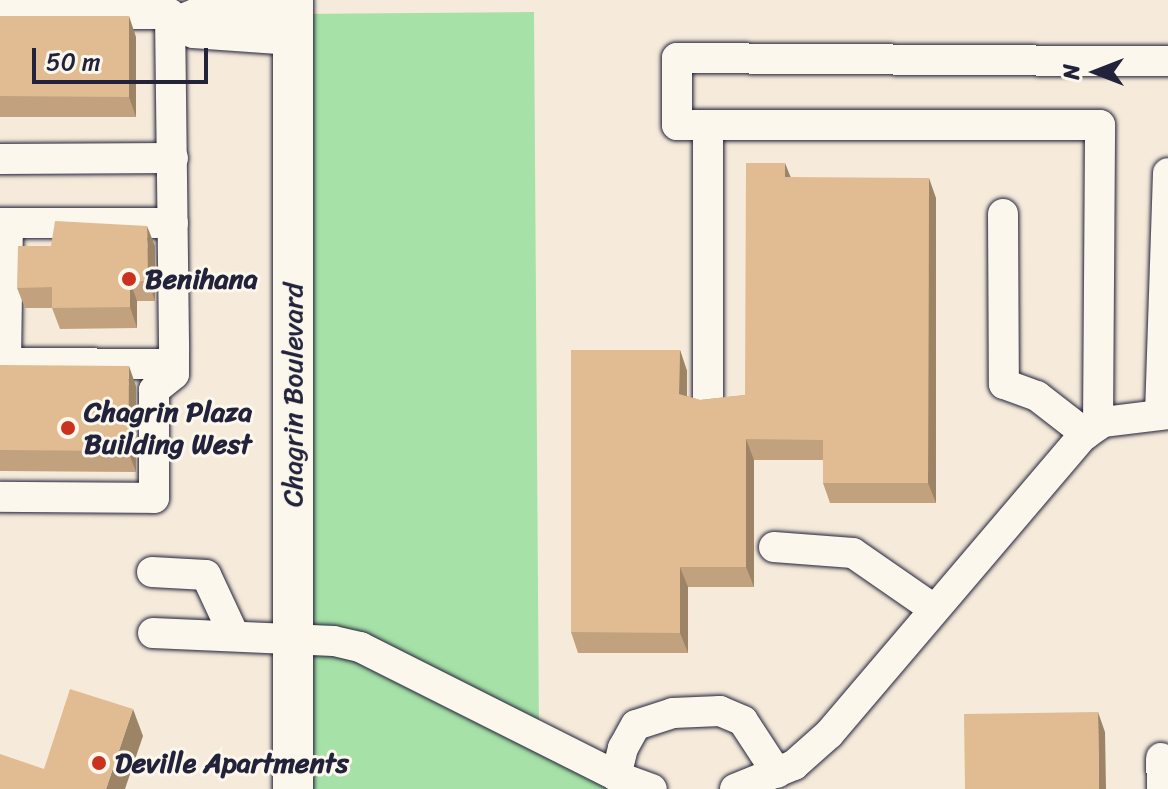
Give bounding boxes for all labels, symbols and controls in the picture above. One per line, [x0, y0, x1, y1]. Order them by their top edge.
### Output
scale bar [36, 32, 212, 82]
north arrow [1056, 32, 1136, 112]
text: 50 m [46, 41, 101, 83]
text: N [1052, 64, 1091, 80]
place label: Benihana [145, 262, 258, 296]
marker: Benihana [120, 270, 138, 288]
street label: Chagrin Boulevard [276, 283, 310, 507]
place label: Chagrin Plaza Building West [84, 395, 253, 461]
marker: Chagrin Plaza Building West [59, 419, 77, 437]
place label: Deville Apartments [115, 746, 349, 780]
marker: Deville Apartments [90, 754, 108, 772]

